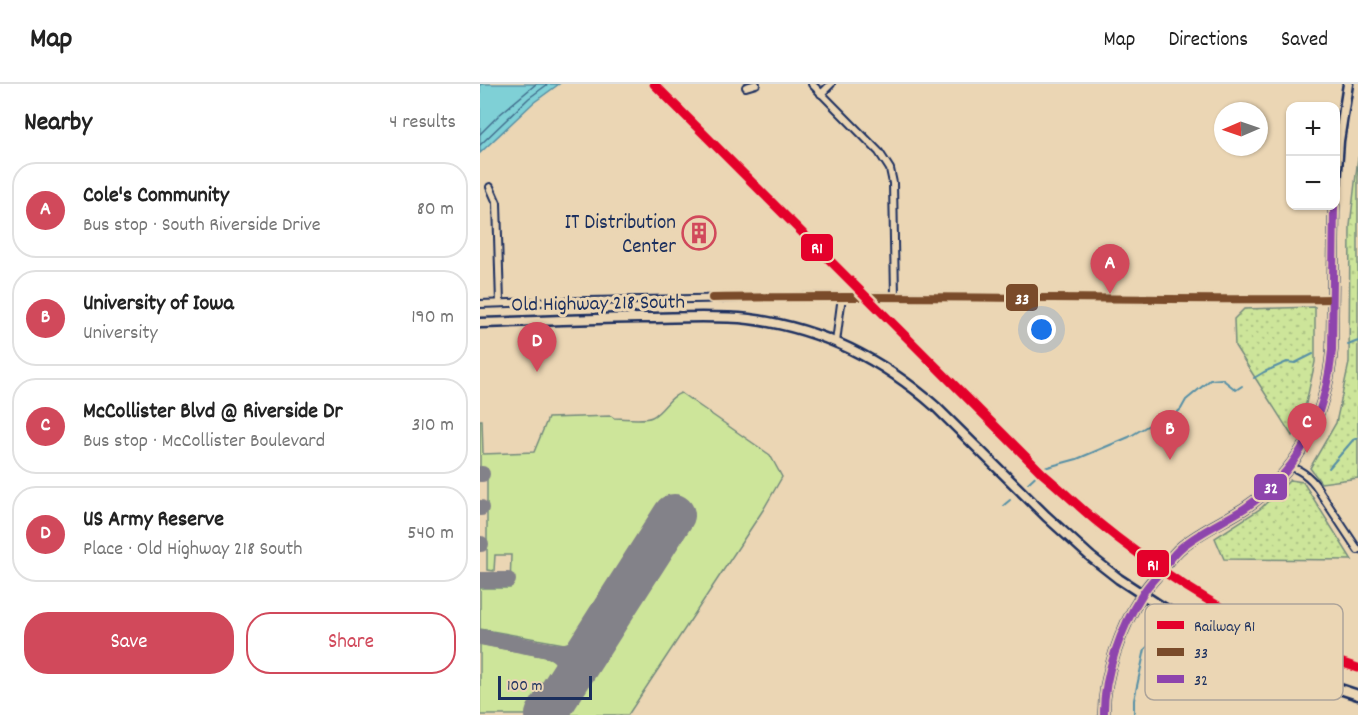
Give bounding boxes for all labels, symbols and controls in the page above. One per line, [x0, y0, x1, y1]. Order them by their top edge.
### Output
text: Map [30, 21, 72, 61]
text: Map [1104, 26, 1135, 56]
text: Directions [1168, 26, 1248, 56]
text: Saved [1281, 26, 1328, 56]
north arrow [1214, 102, 1268, 156]
map controls [1286, 102, 1340, 210]
button: + [1286, 102, 1340, 156]
text: Nearby [24, 105, 92, 142]
text: 4 results [389, 109, 456, 137]
button: − [1286, 156, 1340, 210]
text: Cole's Community [83, 181, 229, 212]
text: A [40, 196, 51, 224]
text: 80 m [417, 196, 454, 224]
place label: IT Distribution Center [565, 209, 676, 263]
text: Bus stop · South Riverside Drive [83, 212, 321, 240]
building icon: IT Distribution Center [681, 215, 717, 251]
line badge: R1 [800, 233, 834, 262]
text: R1 [811, 238, 823, 261]
pin: A [1090, 244, 1130, 294]
line badge: 33 [1005, 283, 1039, 312]
street label: Old Highway 218 South [511, 288, 685, 322]
text: University of Iowa [83, 289, 234, 320]
text: 33 [1015, 289, 1029, 312]
text: B [41, 304, 50, 332]
text: 190 m [411, 304, 454, 332]
your location [1027, 315, 1056, 344]
text: University [83, 320, 158, 348]
pin: D [518, 322, 556, 372]
text: McCollister Blvd @ Riverside Dr [83, 397, 343, 428]
pin: C [1288, 404, 1326, 453]
pin: B [1150, 410, 1190, 460]
text: C [41, 412, 50, 440]
text: 310 m [412, 412, 454, 440]
text: Bus stop · McCollister Boulevard [83, 428, 325, 456]
line badge: 32 [1253, 473, 1288, 501]
text: 32 [1264, 478, 1278, 501]
text: US Army Reserve [83, 505, 224, 536]
text: D [40, 520, 51, 548]
text: 540 m [407, 520, 454, 548]
text: Place · Old Highway 218 South [83, 536, 302, 564]
line badge: R1 [1136, 549, 1170, 578]
text: R1 [1147, 555, 1159, 578]
legend [1145, 604, 1343, 700]
button: Save [24, 612, 234, 674]
button: Share [246, 612, 456, 674]
text: Railway R1 [1194, 616, 1255, 639]
text: 33 [1194, 643, 1208, 666]
text: 32 [1194, 670, 1208, 693]
scale bar [498, 673, 592, 700]
text: 100 m [507, 675, 543, 698]

